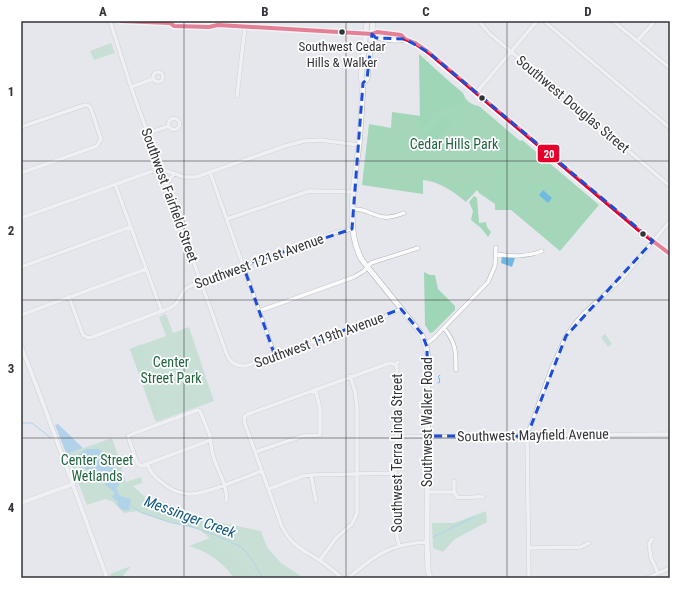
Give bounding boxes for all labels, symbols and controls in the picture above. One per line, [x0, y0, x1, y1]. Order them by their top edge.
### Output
text: A [99, 4, 107, 19]
text: B [261, 4, 269, 19]
text: C [422, 4, 430, 19]
text: D [584, 4, 592, 19]
marker: Southwest Cedar Hills & Walker [337, 27, 347, 37]
place label: Southwest Cedar Hills & Walker [298, 39, 386, 70]
street label: Southwest Douglas Street [513, 52, 633, 156]
text: 1 [8, 84, 14, 99]
unlabelled marker [477, 93, 487, 103]
street label: Southwest Fairfield Street [138, 126, 202, 264]
park label: Cedar Hills Park [410, 136, 499, 152]
line badge: 20 [537, 144, 560, 163]
text: 20 [543, 148, 555, 161]
text: 2 [8, 223, 15, 238]
unlabelled marker [638, 229, 648, 239]
street label: Southwest 121st Avenue [192, 230, 326, 292]
street label: Southwest 119th Avenue [252, 309, 386, 371]
park label: Center Street Park [141, 354, 202, 386]
street label: Southwest Walker Road [419, 357, 435, 487]
text: 3 [8, 361, 14, 376]
street label: Southwest Terra Linda Street [389, 374, 405, 532]
street label: Southwest Mayfield Avenue [457, 426, 609, 444]
park label: Center Street Wetlands [61, 452, 133, 484]
water label: Messinger Creek [142, 492, 239, 542]
text: 4 [8, 500, 15, 515]

